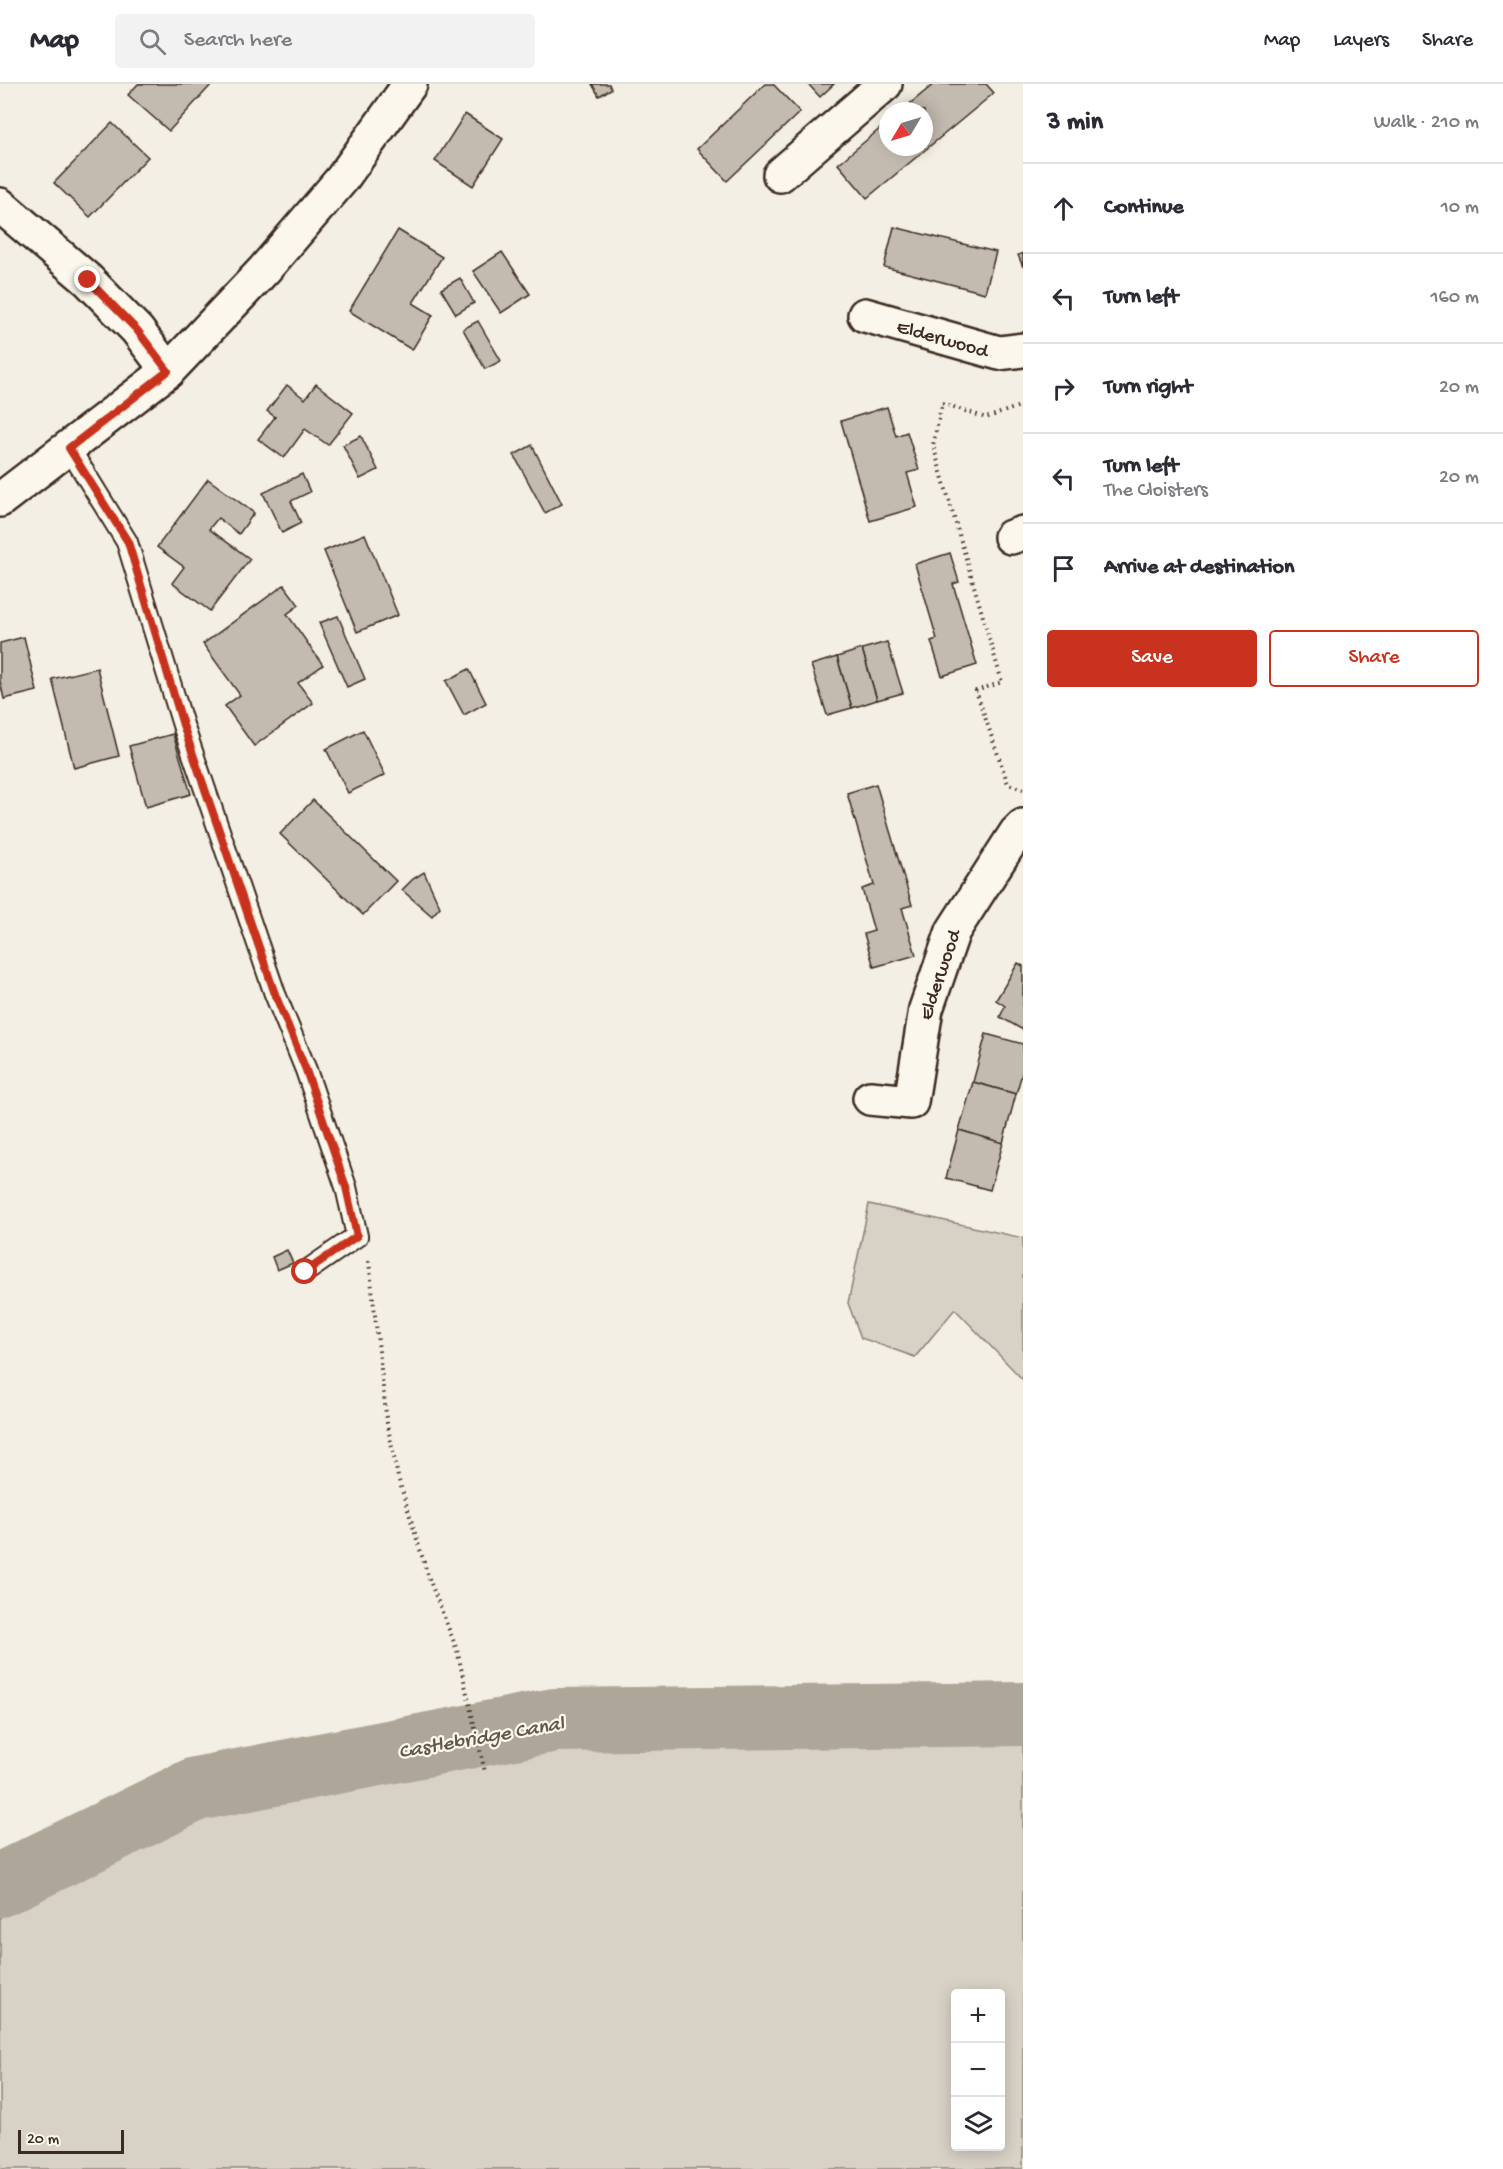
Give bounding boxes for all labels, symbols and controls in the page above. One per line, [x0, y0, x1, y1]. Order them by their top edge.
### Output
search box [115, 14, 535, 68]
text: Map [30, 25, 79, 58]
icon: search [136, 25, 169, 58]
text: Search here [184, 28, 292, 54]
text: Map [1264, 29, 1300, 54]
text: Layers [1333, 29, 1389, 54]
text: Share [1422, 29, 1473, 54]
north arrow [879, 102, 933, 156]
text: 3 min [1047, 108, 1103, 139]
text: Walk · 210 m [1374, 112, 1479, 135]
icon: ahead [1047, 192, 1080, 225]
text: Continue [1104, 195, 1184, 221]
text: 10 m [1441, 197, 1479, 220]
route end [74, 266, 100, 292]
icon: left [1047, 282, 1080, 315]
text: Turn left [1104, 285, 1178, 311]
text: 160 m [1430, 287, 1479, 310]
street label: Elderwood [894, 317, 993, 365]
icon: right [1047, 372, 1080, 405]
text: Turn right [1104, 375, 1192, 401]
text: 20 m [1439, 377, 1479, 400]
text: Turn left [1104, 454, 1178, 480]
icon: left [1047, 462, 1080, 495]
text: 20 m [1439, 467, 1479, 490]
text: The Cloisters [1104, 480, 1208, 503]
icon: arrive [1047, 552, 1080, 585]
text: Arrive at destination [1104, 555, 1294, 581]
button: Save [1047, 630, 1257, 687]
button: Share [1269, 630, 1479, 687]
street label: Elderwood [916, 925, 968, 1022]
route start [291, 1258, 317, 1284]
water label: Castlebridge Canal [397, 1712, 567, 1766]
map controls [951, 1989, 1005, 2151]
button: + [951, 1989, 1005, 2043]
button: − [951, 2043, 1005, 2097]
button: layers [951, 2097, 1005, 2151]
scale bar [18, 2127, 124, 2154]
text: 20 m [27, 2131, 59, 2150]

